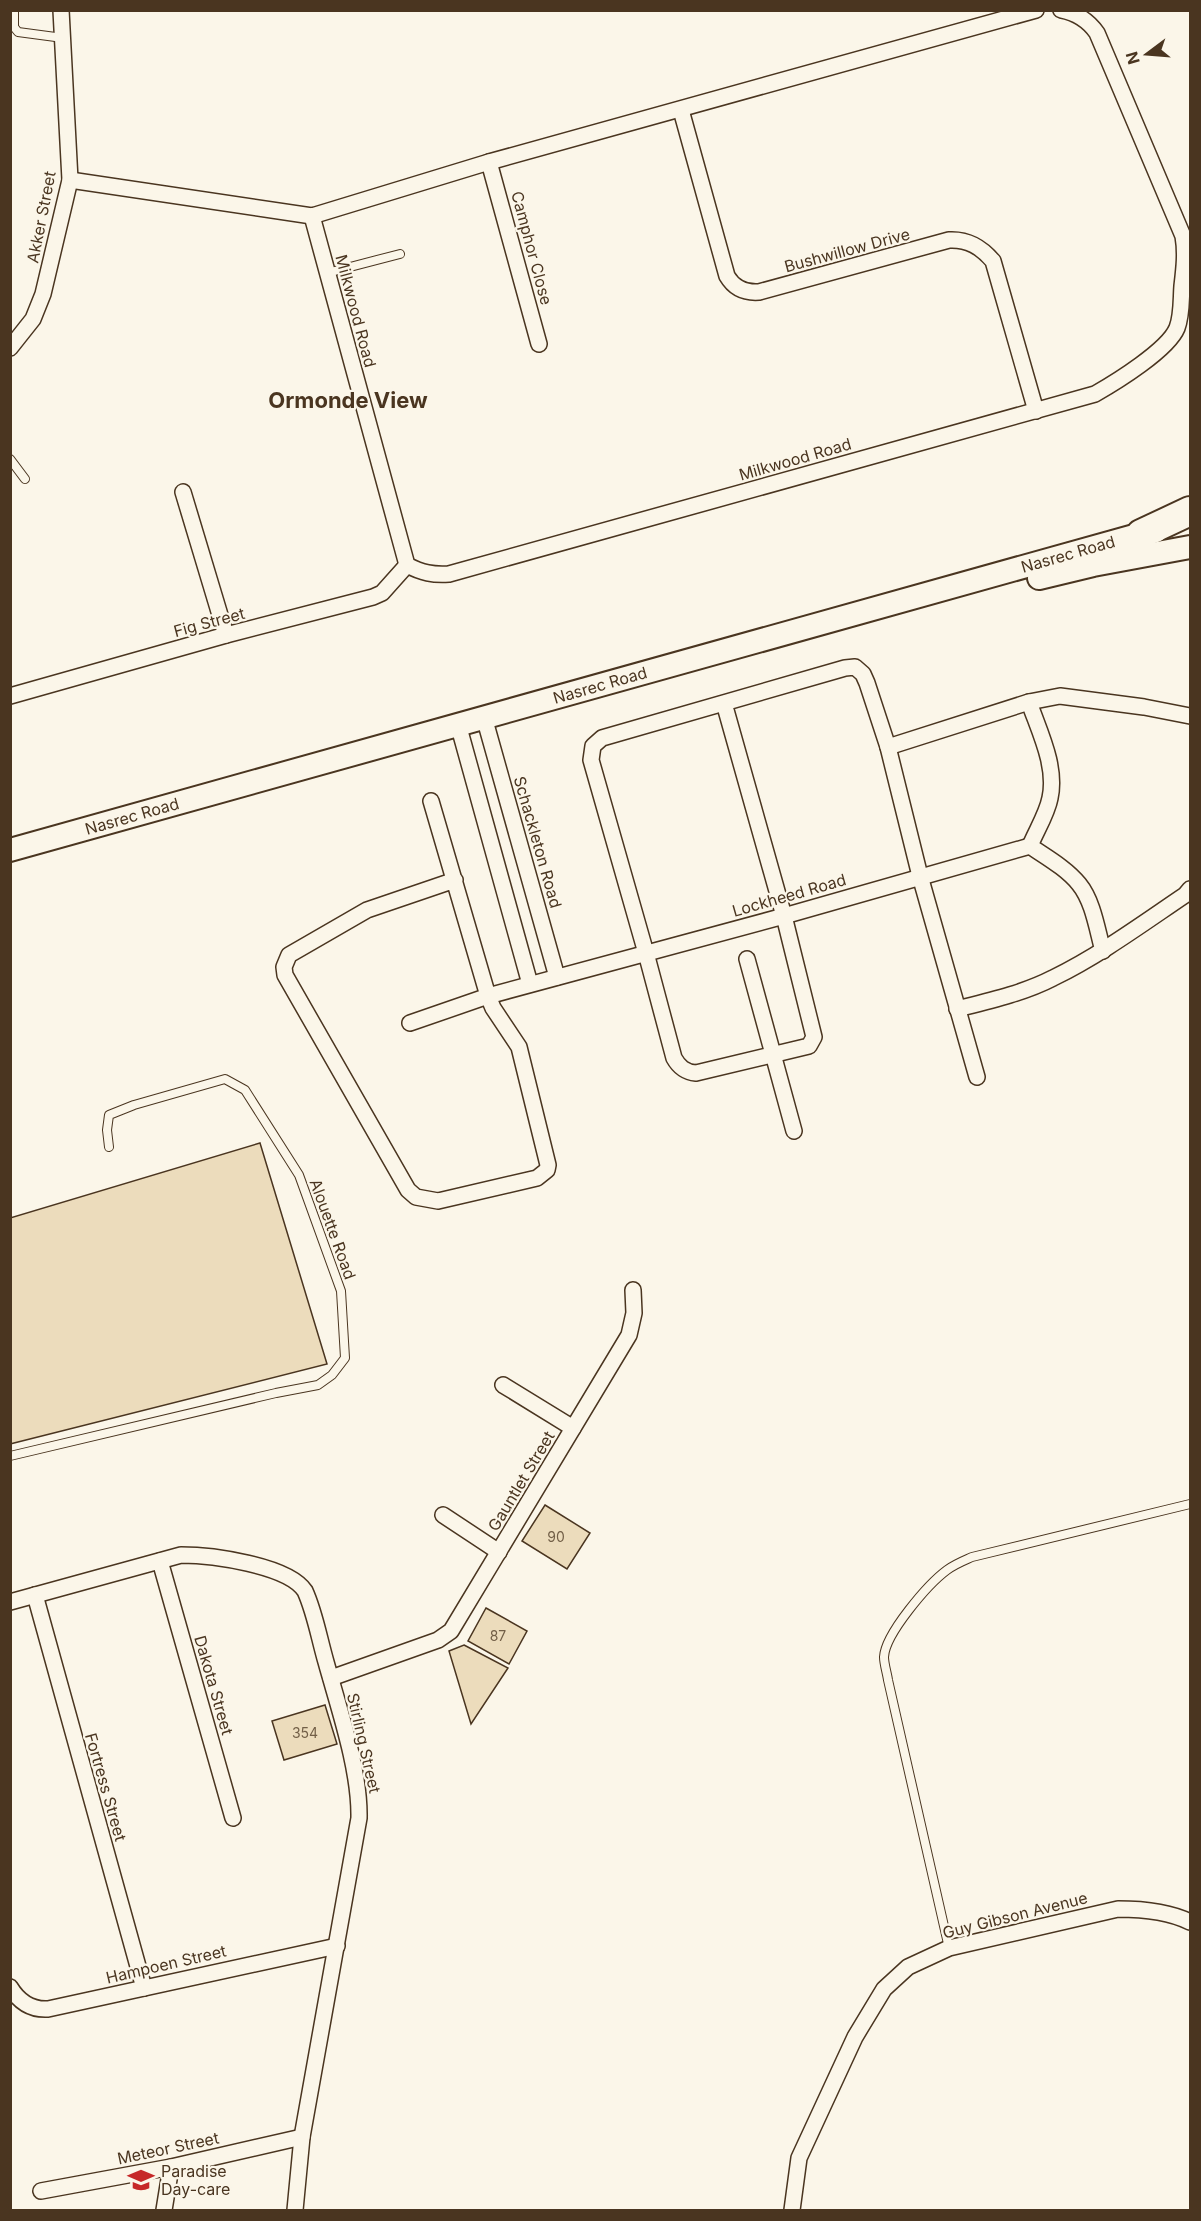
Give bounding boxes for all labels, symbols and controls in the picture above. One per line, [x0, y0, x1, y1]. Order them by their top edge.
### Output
north arrow [1117, 24, 1177, 84]
text: N [1121, 50, 1144, 67]
street label: Akker Street [22, 169, 60, 265]
street label: Camphor Close [507, 189, 557, 307]
street label: Bushwillow Drive [782, 224, 912, 276]
street label: Milkwood Road [331, 252, 381, 370]
district label: Ormonde View [268, 387, 428, 413]
street label: Milkwood Road [737, 433, 853, 485]
street label: Nasrec Road [1019, 531, 1117, 577]
street label: Fig Street [171, 603, 247, 641]
street label: Nasrec Road [551, 662, 649, 708]
street label: Schackleton Road [510, 774, 566, 910]
street label: Nasrec Road [83, 793, 181, 839]
street label: Lockheed Road [730, 869, 848, 921]
street label: Alouette Road [306, 1176, 360, 1282]
street label: Gauntlet Street [483, 1427, 559, 1535]
house number: 90 [547, 1528, 565, 1545]
house number: 87 [490, 1627, 506, 1644]
street label: Dakota Street [190, 1633, 238, 1737]
street label: Stirling Street [343, 1691, 385, 1795]
house number: 354 [292, 1724, 318, 1741]
street label: Fortress Street [81, 1731, 131, 1843]
street label: Guy Gibson Avenue [940, 1887, 1090, 1943]
street label: Hampoen Street [104, 1940, 228, 1988]
street label: Meteor Street [115, 2127, 221, 2169]
place label: Paradise Day-care [161, 2161, 230, 2199]
school or university icon: Paradise Day-care [126, 2165, 156, 2195]

